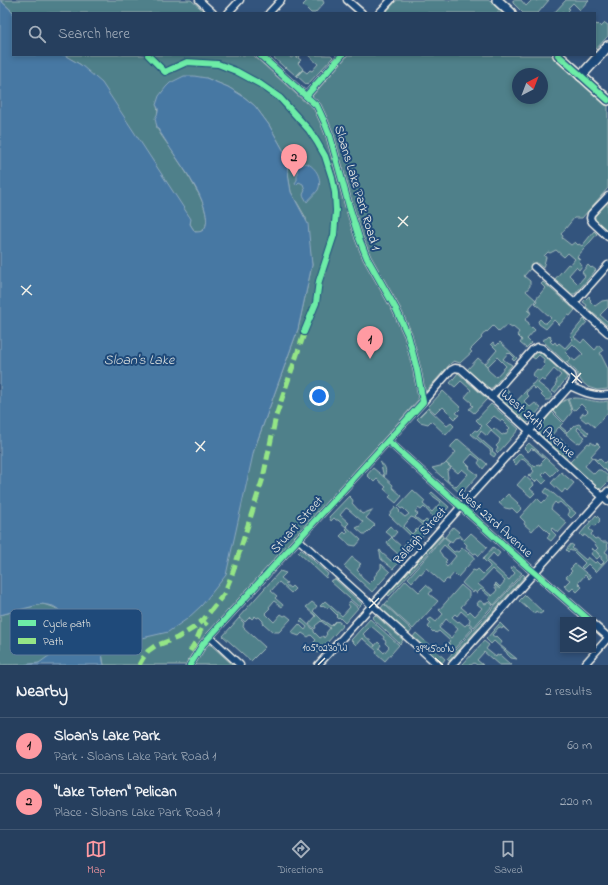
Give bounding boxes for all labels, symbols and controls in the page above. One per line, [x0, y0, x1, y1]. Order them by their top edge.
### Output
search box [12, 12, 596, 56]
icon: search [26, 23, 48, 45]
text: Search here [58, 23, 130, 45]
north arrow [512, 68, 548, 104]
street label: Sloans Lake Park Road 1 [329, 123, 385, 253]
pin: 2 [281, 144, 307, 177]
pin: 1 [357, 326, 383, 359]
water label: Sloan's Lake [104, 350, 175, 371]
street label: West 24th Avenue [496, 385, 580, 463]
your location [309, 386, 329, 406]
street label: West 23rd Avenue [453, 484, 537, 562]
street label: Stuart Street [266, 492, 328, 558]
street label: Raleigh Street [389, 502, 452, 570]
legend [10, 609, 142, 655]
text: Cycle path [43, 616, 91, 633]
map controls [560, 617, 596, 653]
button: layers [560, 617, 596, 653]
text: Path [43, 634, 64, 650]
text: 105°02'30"W [303, 641, 348, 656]
text: 39°45'00"N [416, 642, 454, 657]
text: Nearby [16, 679, 68, 704]
text: 2 results [545, 682, 592, 701]
text: Sloan's Lake Park [54, 725, 160, 747]
text: 1 [27, 736, 31, 755]
text: 60 m [567, 736, 592, 755]
text: Park · Sloans Lake Park Road 1 [54, 747, 216, 766]
text: "Lake Totem" Pelican [54, 781, 177, 803]
text: 2 [26, 792, 32, 811]
text: 220 m [560, 792, 592, 811]
text: Place · Sloans Lake Park Road 1 [54, 803, 220, 822]
tab: Map [85, 838, 107, 878]
tab: Directions [278, 838, 324, 878]
tab: Saved [494, 838, 523, 878]

